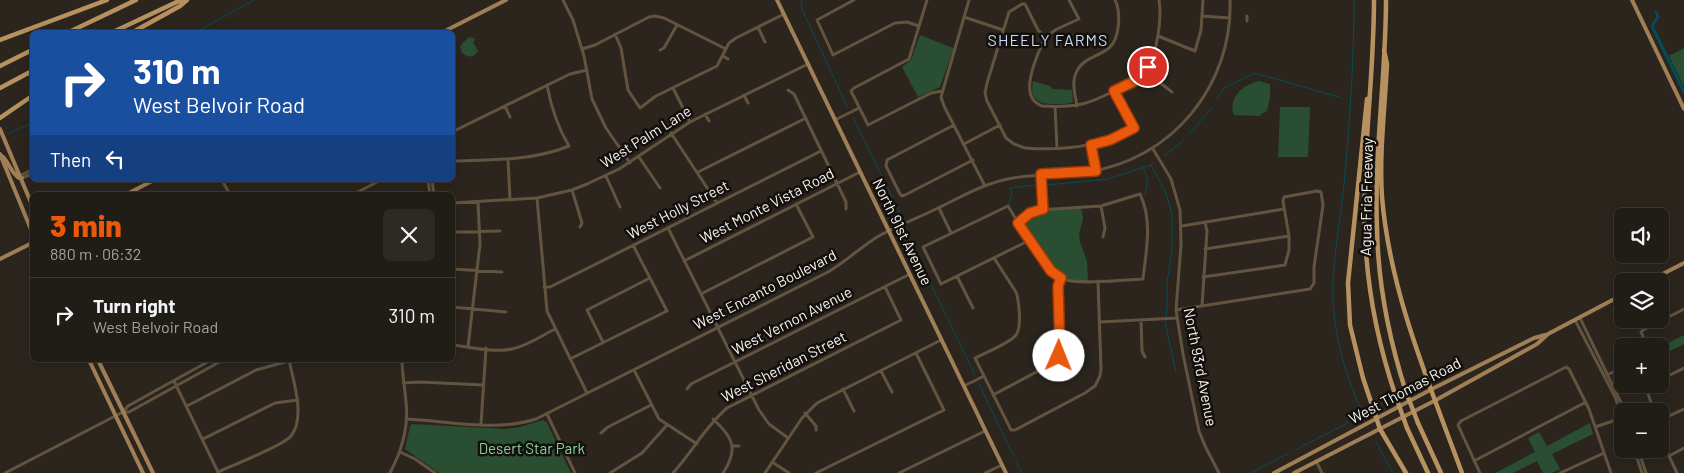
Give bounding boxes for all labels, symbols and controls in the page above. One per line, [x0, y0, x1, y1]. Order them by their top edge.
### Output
district label: SHEELY FARMS [988, 30, 1108, 49]
pin [1127, 46, 1169, 88]
text: 310 m [133, 49, 220, 91]
icon: right [50, 50, 115, 115]
icon: arrive [1134, 53, 1162, 81]
text: West Belvoir Road [133, 91, 305, 117]
street label: West Palm Lane [597, 101, 694, 171]
street label: Agua Fria Freeway [1356, 138, 1376, 256]
icon: left [101, 145, 129, 173]
text: Then [50, 148, 91, 171]
street label: West Monte Vista Road [696, 163, 837, 247]
street label: North 91st Avenue [869, 175, 937, 288]
street label: West Holly Street [624, 176, 731, 242]
text: 3 min [50, 207, 122, 243]
map controls [1614, 208, 1669, 458]
button: sound [1614, 208, 1669, 263]
button: close [383, 209, 435, 261]
text: 880 m · 06:32 [50, 244, 141, 263]
street label: West Encanto Boulevard [690, 245, 839, 333]
button: layers [1614, 273, 1669, 328]
street label: West Vernon Avenue [728, 282, 855, 358]
text: Turn right [93, 294, 175, 317]
icon: right [50, 301, 78, 329]
text: 310 m [388, 304, 435, 327]
street label: North 93rd Avenue [1181, 306, 1221, 428]
text: West Belvoir Road [93, 317, 218, 336]
street label: West Sheridan Street [718, 327, 849, 405]
position arrow [1032, 329, 1084, 381]
button: + [1614, 338, 1669, 393]
street label: West Thomas Road [1346, 353, 1464, 427]
button: − [1614, 403, 1669, 458]
park label: Desert Star Park [479, 439, 586, 457]

